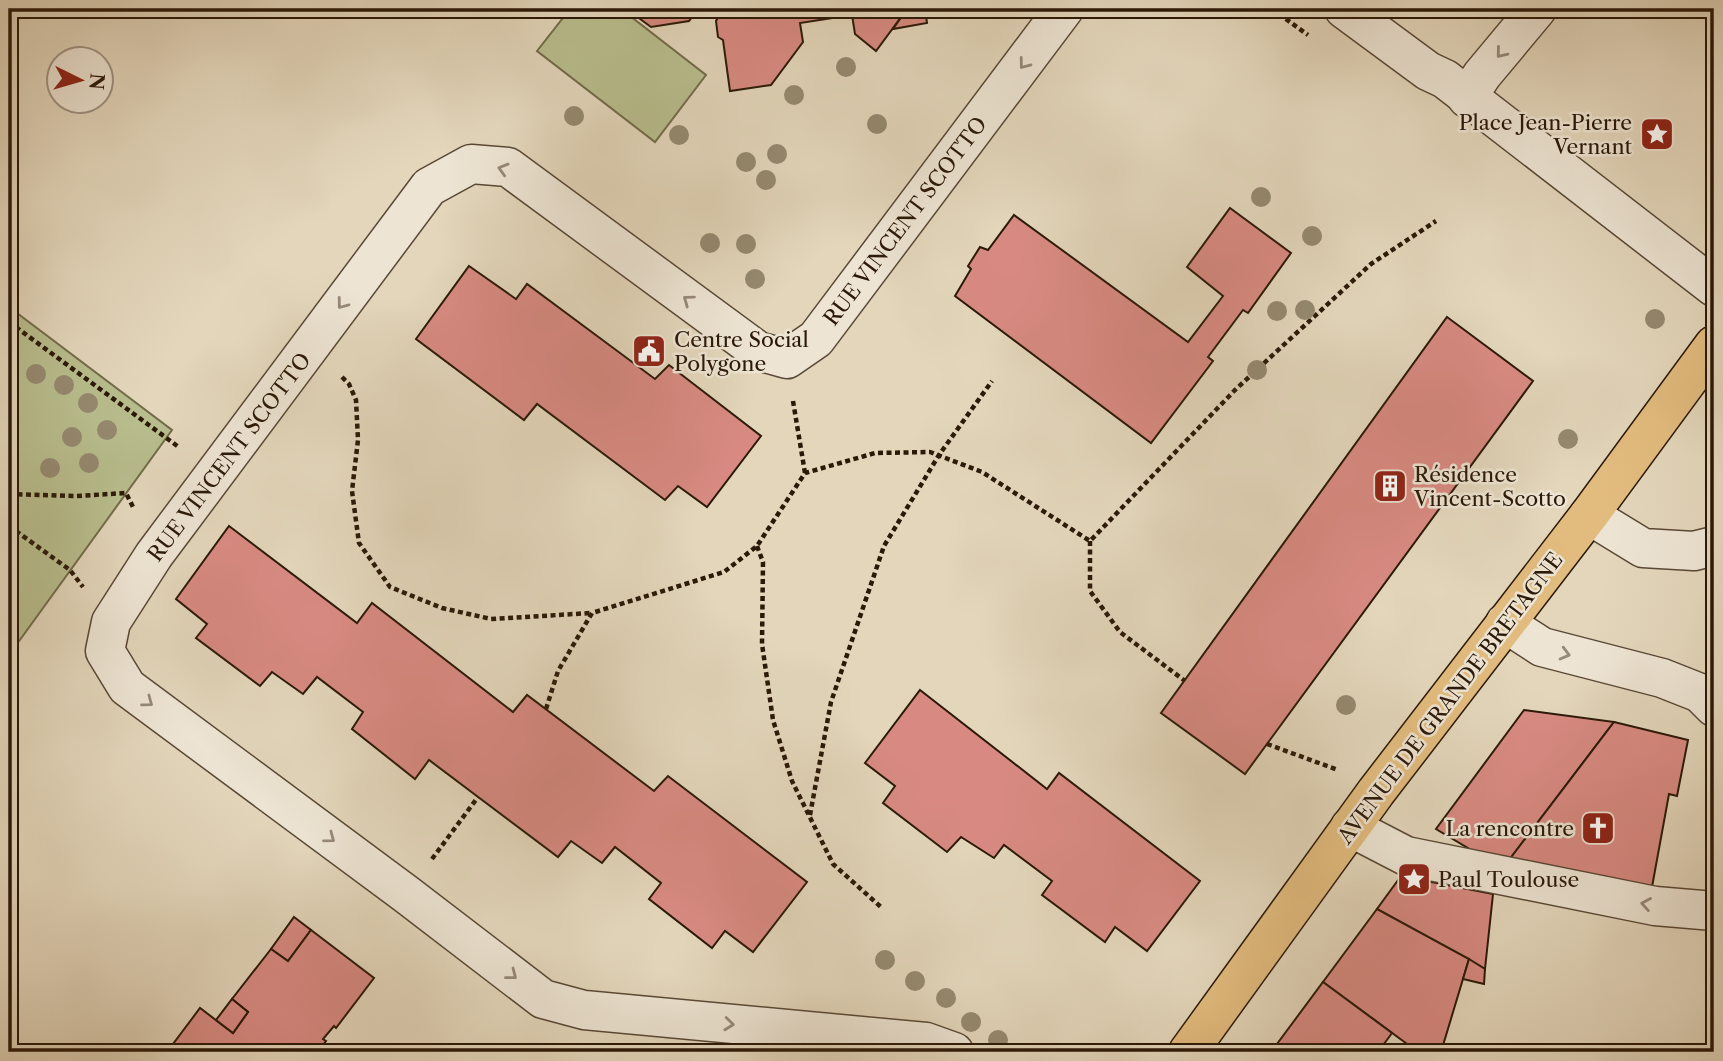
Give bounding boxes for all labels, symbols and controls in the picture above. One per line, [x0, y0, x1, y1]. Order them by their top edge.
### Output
one-way arrow [1496, 45, 1509, 57]
north arrow [46, 46, 116, 116]
one-way arrow [1019, 56, 1032, 68]
text: N [84, 72, 109, 91]
place label: Place Jean-Pierre Vernant [1459, 110, 1633, 159]
street label: RUE VINCENT SCOTTO [818, 112, 992, 330]
place icon: Place Jean-Pierre Vernant [1638, 115, 1676, 153]
one-way arrow [498, 163, 510, 177]
one-way arrow [338, 296, 350, 309]
one-way arrow [683, 296, 696, 308]
place label: Centre Social Polygone [674, 327, 809, 376]
public building icon: Centre Social Polygone [630, 332, 668, 370]
street label: RUE VINCENT SCOTTO [142, 348, 316, 566]
place label: Résidence Vincent-Scotto [1413, 462, 1566, 511]
building icon: Résidence Vincent-Scotto [1371, 467, 1409, 505]
street label: AVENUE DE GRANDE BRETAGNE [1332, 547, 1568, 849]
one-way arrow [1559, 646, 1571, 660]
one-way arrow [140, 694, 153, 707]
church icon: La rencontre [1579, 809, 1617, 847]
place label: La rencontre [1446, 816, 1574, 841]
one-way arrow [323, 829, 335, 842]
place icon: Paul Toulouse [1395, 860, 1433, 898]
place label: Paul Toulouse [1438, 867, 1579, 892]
one-way arrow [1640, 897, 1652, 912]
one-way arrow [504, 967, 517, 979]
one-way arrow [723, 1017, 735, 1032]

